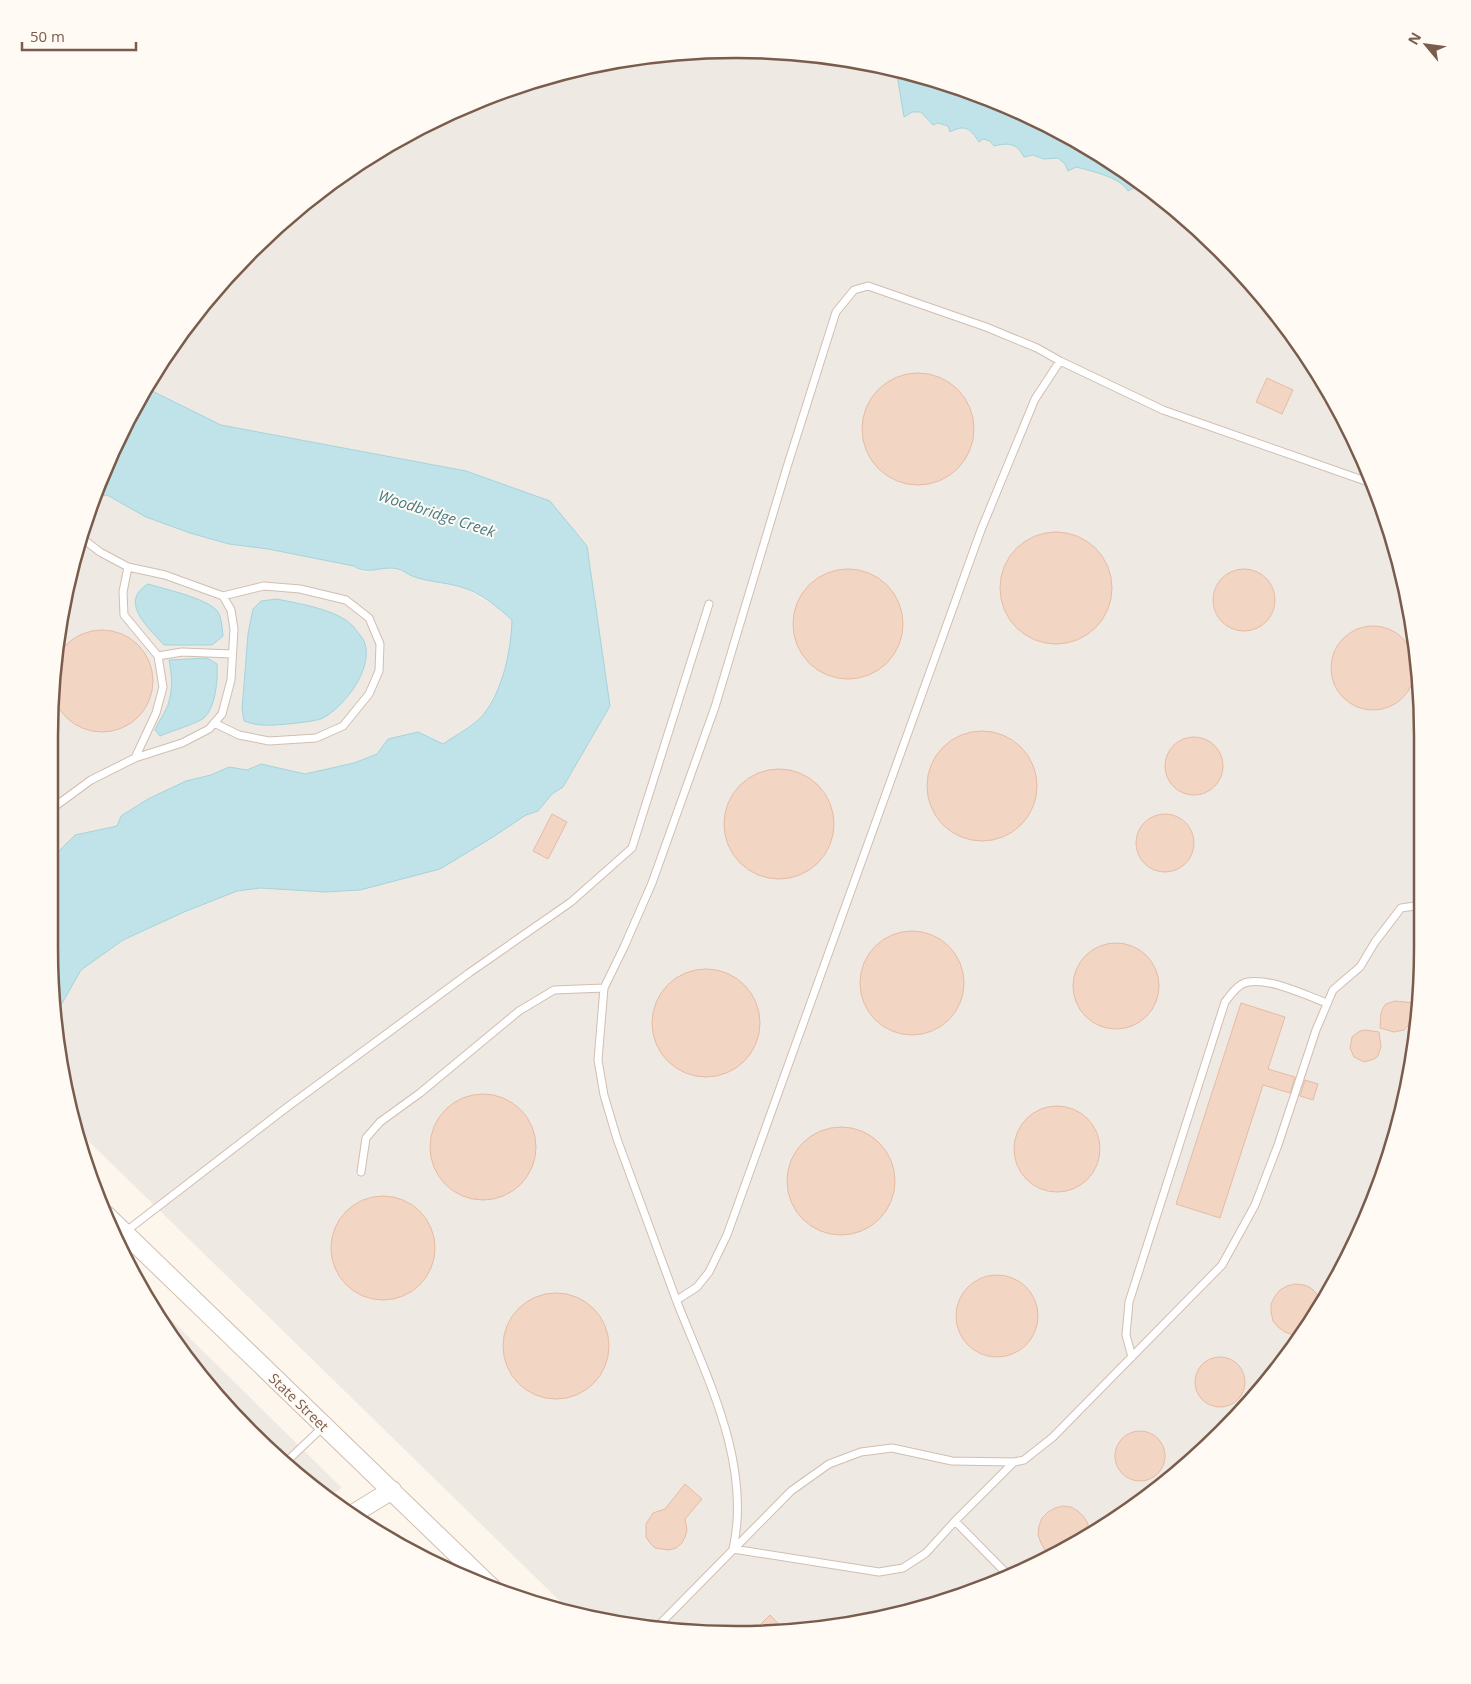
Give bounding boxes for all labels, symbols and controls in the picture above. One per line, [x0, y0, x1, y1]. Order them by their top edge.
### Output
scale bar [22, 20, 136, 52]
north arrow [1401, 20, 1451, 70]
text: 50 m [30, 26, 65, 46]
text: N [1403, 29, 1425, 48]
water label: Woodbridge Creek [376, 485, 499, 541]
street label: State Street [265, 1369, 333, 1435]

